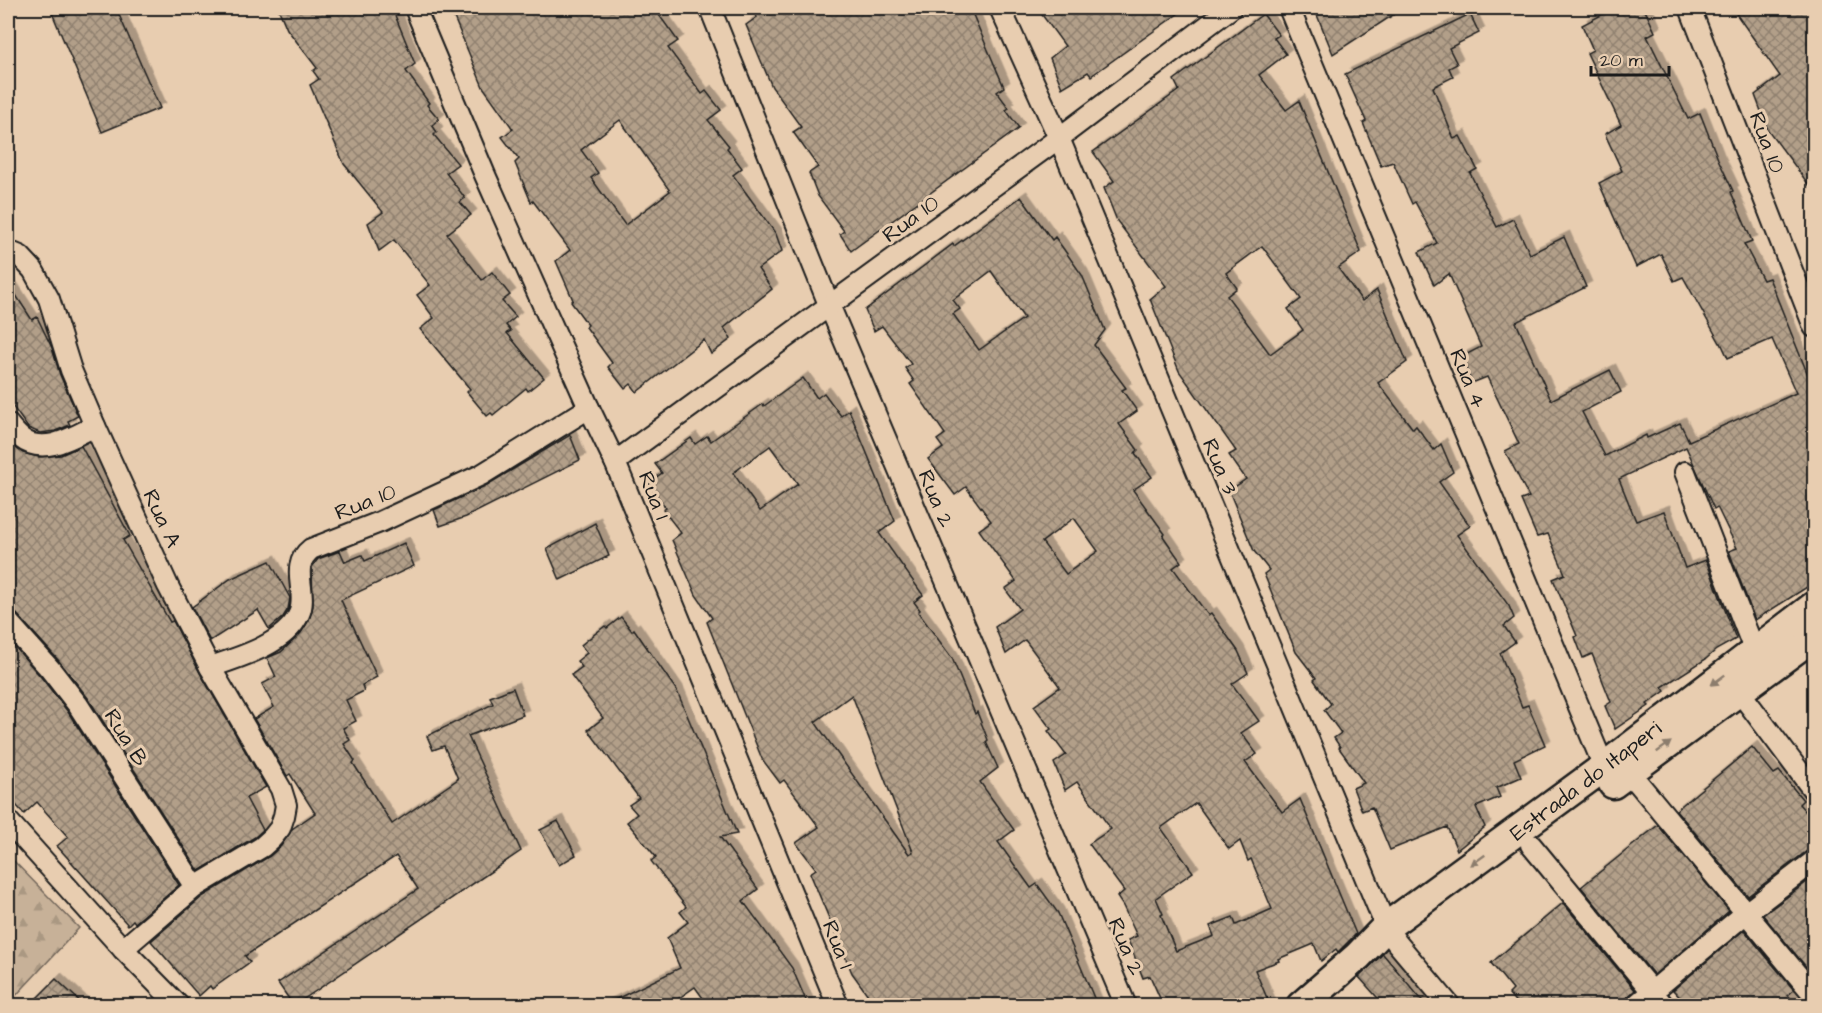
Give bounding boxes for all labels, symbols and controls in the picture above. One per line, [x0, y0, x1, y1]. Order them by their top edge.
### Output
scale bar [1591, 39, 1669, 77]
text: 20 m [1600, 48, 1643, 73]
street label: Rua 10 [1741, 107, 1792, 178]
street label: Rua 10 [876, 188, 946, 250]
street label: Rua 4 [1441, 344, 1494, 413]
street label: Rua 3 [1194, 434, 1245, 499]
street label: Rua 2 [910, 465, 962, 532]
street label: Rua 1 [630, 467, 677, 525]
street label: Rua 10 [330, 476, 401, 529]
street label: Rua A [135, 484, 189, 553]
one-way arrow [1710, 674, 1726, 686]
street label: Rua B [96, 703, 156, 773]
street label: Estrada do Itaperi [1503, 714, 1668, 849]
one-way arrow [1656, 741, 1672, 753]
one-way arrow [1470, 853, 1485, 865]
street label: Rua 2 [1100, 913, 1152, 980]
street label: Rua 1 [814, 916, 861, 974]

